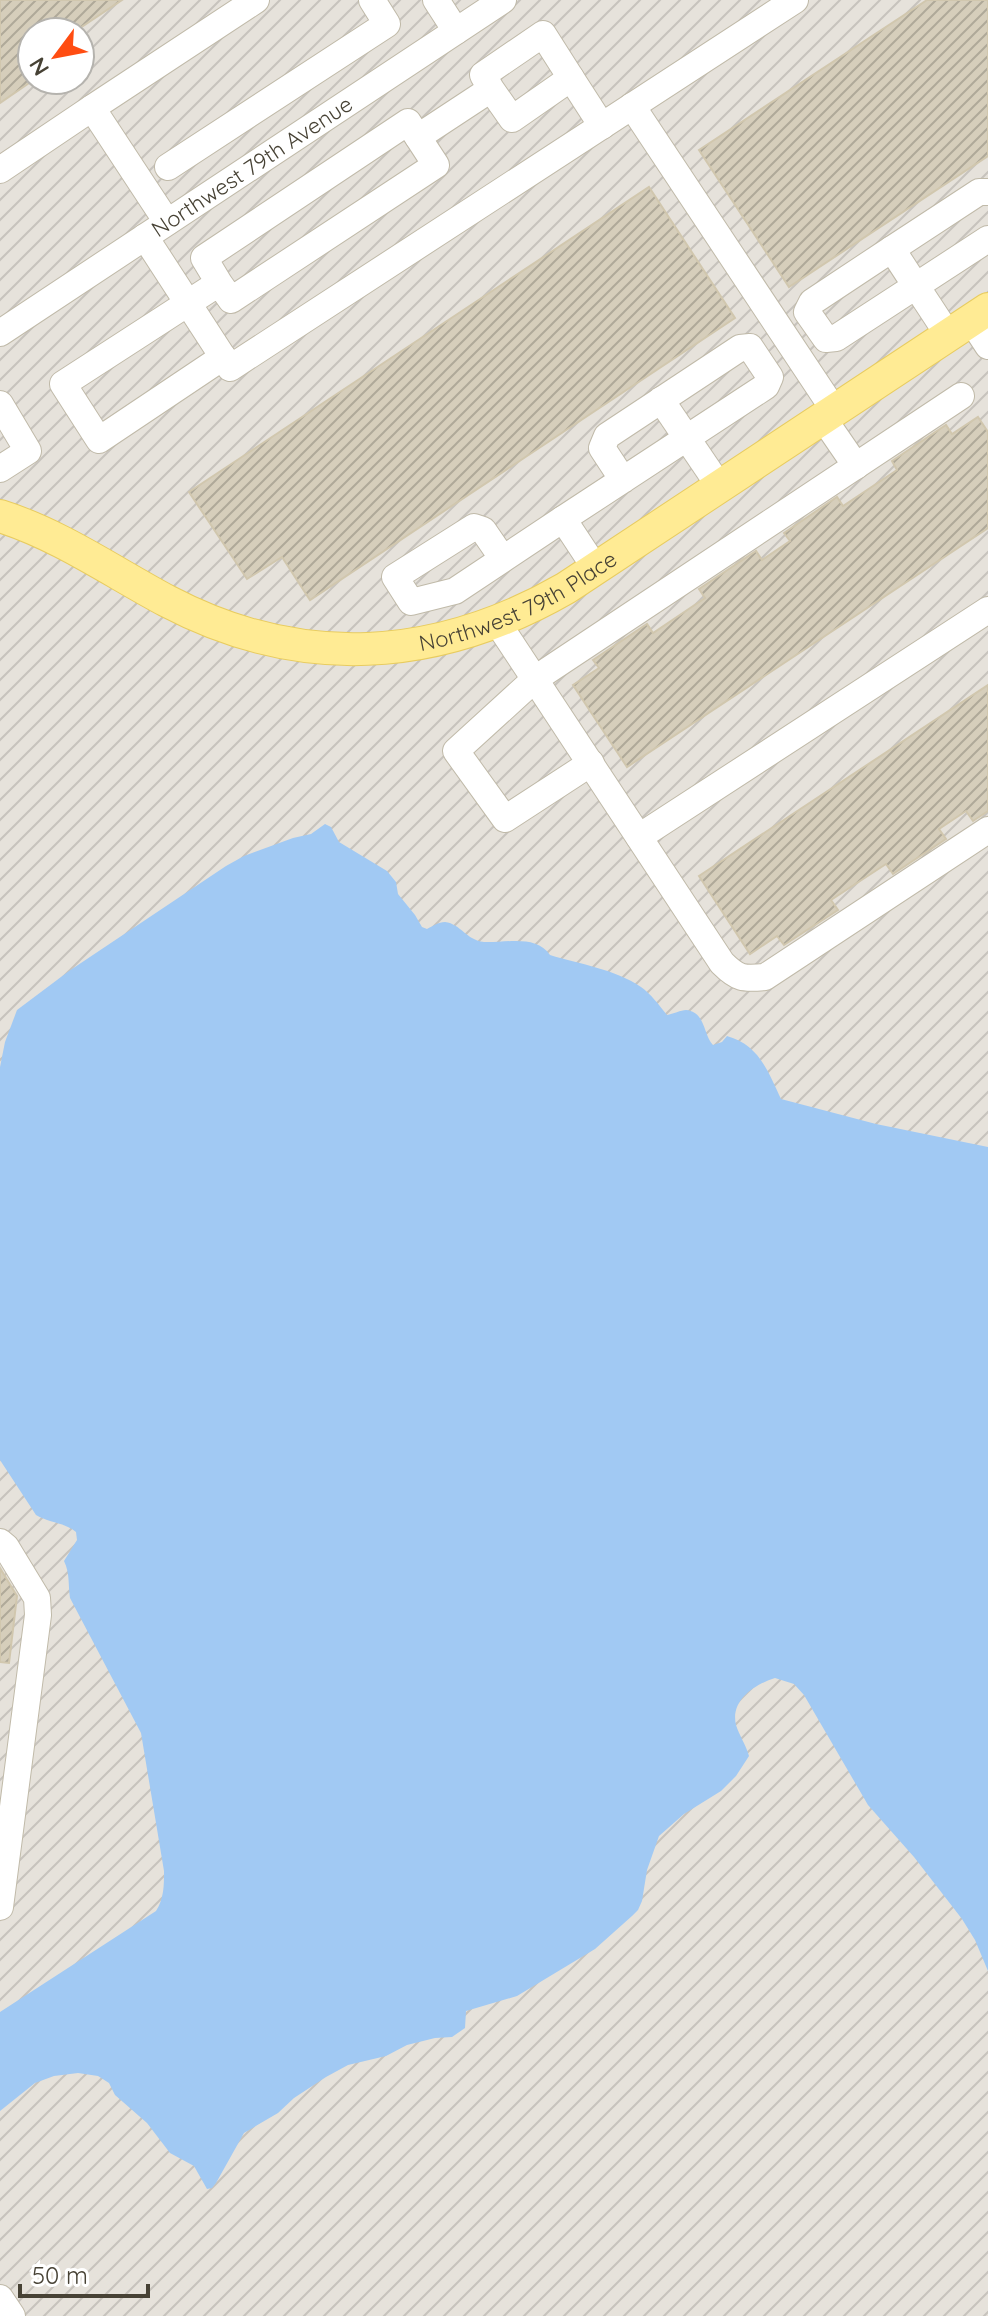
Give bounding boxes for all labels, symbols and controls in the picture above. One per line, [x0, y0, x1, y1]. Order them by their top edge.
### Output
north arrow [16, 16, 96, 96]
text: N [23, 52, 55, 81]
street label: Northwest 79th Avenue [146, 90, 358, 243]
street label: Northwest 79th Place [416, 544, 622, 657]
scale bar [20, 2248, 148, 2298]
text: 50 m [32, 2260, 88, 2290]

